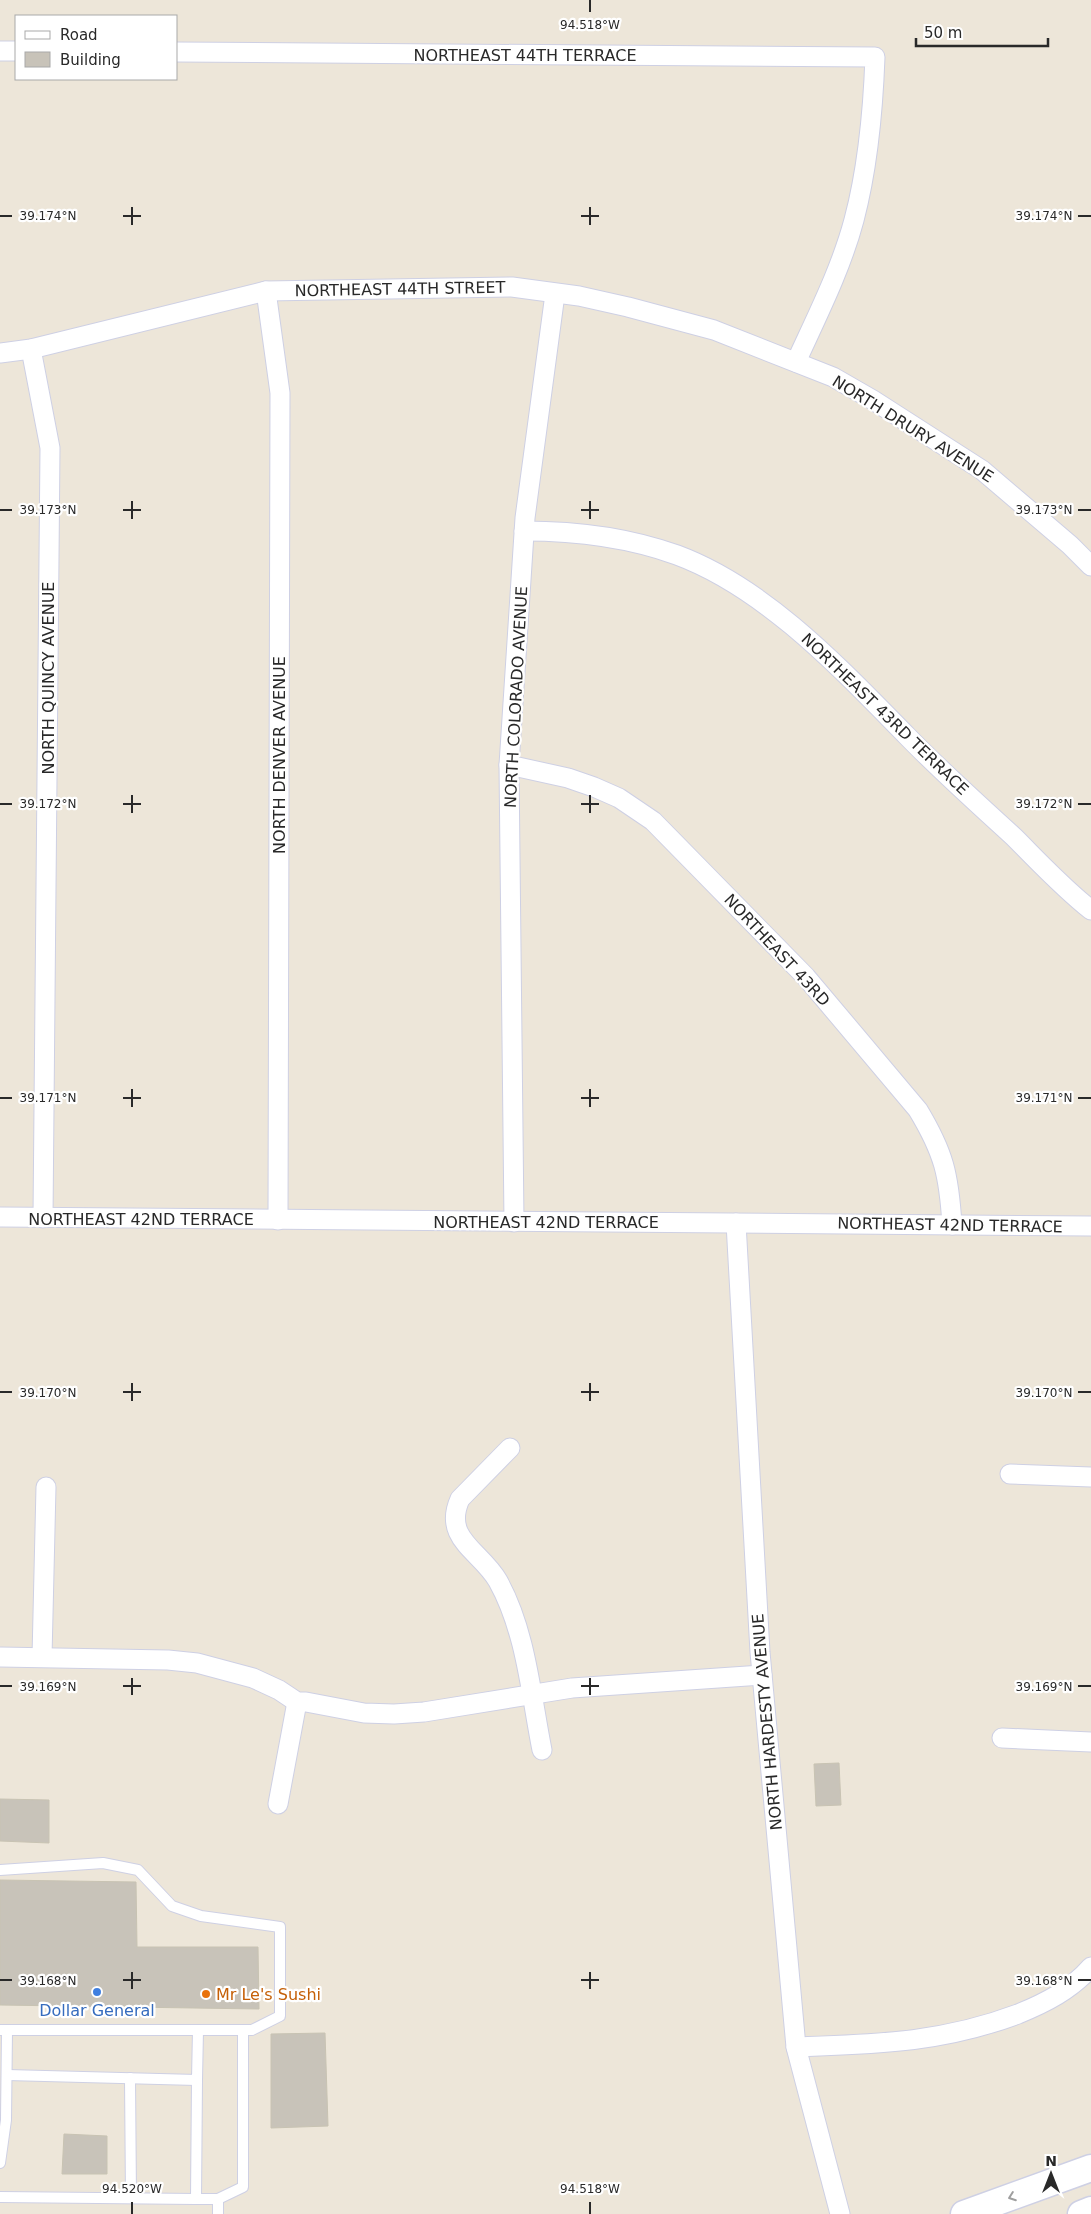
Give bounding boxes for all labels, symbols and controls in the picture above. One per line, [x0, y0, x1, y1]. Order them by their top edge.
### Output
legend [15, 15, 178, 80]
scale bar [916, 15, 1048, 47]
text: 94.518°W [560, 18, 620, 32]
text: 50 m [924, 24, 962, 42]
text: Road [60, 26, 98, 44]
street label: NORTHEAST 44TH TERRACE [413, 46, 637, 65]
text: Building [60, 51, 121, 69]
text: 39.174°N [20, 209, 76, 223]
text: 39.174°N [1016, 209, 1072, 223]
street label: NORTHEAST 44TH STREET [295, 278, 506, 300]
street label: NORTH DRURY AVENUE [829, 372, 997, 486]
text: 39.173°N [20, 503, 76, 517]
text: 39.173°N [1016, 503, 1072, 517]
street label: NORTH QUINCY AVENUE [39, 582, 58, 774]
street label: NORTH COLORADO AVENUE [501, 586, 531, 808]
street label: NORTHEAST 43RD TERRACE [798, 629, 972, 799]
street label: NORTH DENVER AVENUE [270, 656, 289, 854]
text: 39.172°N [20, 797, 76, 811]
text: 39.172°N [1016, 797, 1072, 811]
street label: NORTHEAST 43RD [720, 890, 834, 1010]
text: 39.171°N [20, 1091, 76, 1105]
text: 39.171°N [1016, 1091, 1072, 1105]
street label: NORTHEAST 42ND TERRACE [28, 1210, 254, 1229]
street label: NORTHEAST 42ND TERRACE [433, 1213, 659, 1232]
street label: NORTHEAST 42ND TERRACE [837, 1214, 1063, 1236]
text: 39.170°N [20, 1386, 76, 1400]
text: 39.170°N [1016, 1386, 1072, 1400]
street label: NORTH HARDESTY AVENUE [748, 1613, 786, 1831]
text: 39.169°N [20, 1680, 76, 1694]
text: 39.169°N [1016, 1680, 1072, 1694]
text: 39.168°N [20, 1974, 76, 1988]
text: 39.168°N [1016, 1974, 1072, 1988]
place label: Mr Le's Sushi [216, 1985, 321, 2004]
marker: Dollar General [91, 1986, 103, 1998]
marker: Mr Le's Sushi [200, 1988, 212, 2000]
place label: Dollar General [39, 2001, 155, 2020]
north arrow [1026, 2149, 1076, 2199]
text: N [1045, 2153, 1057, 2169]
text: 94.520°W [102, 2182, 162, 2196]
text: 94.518°W [560, 2182, 620, 2196]
one-way arrow [1008, 2191, 1017, 2201]

